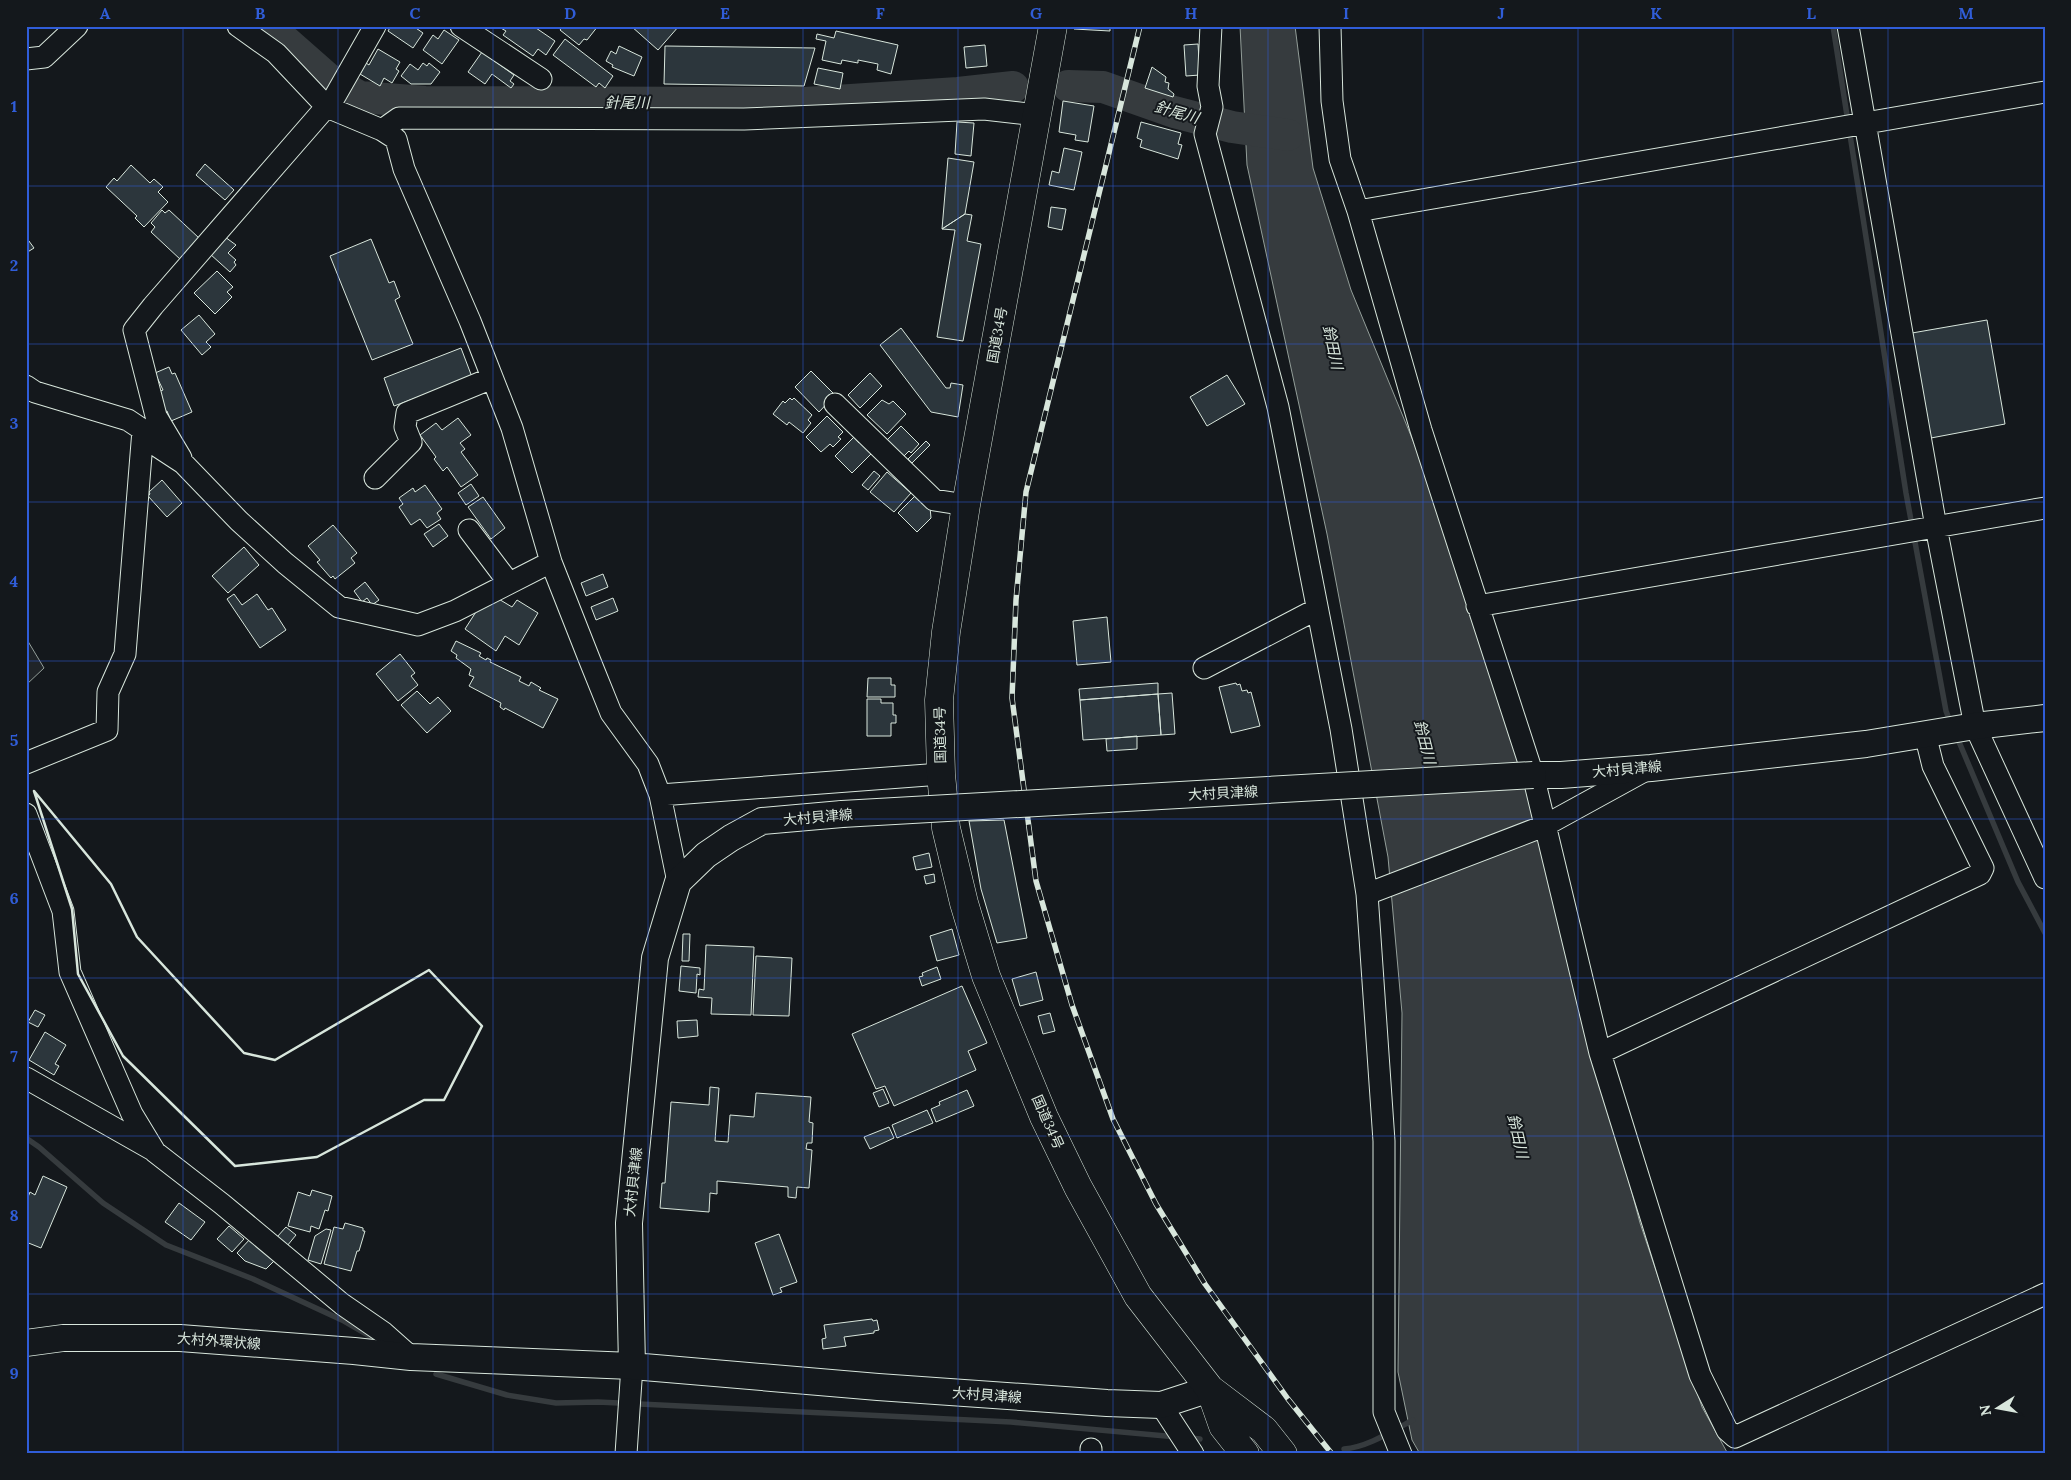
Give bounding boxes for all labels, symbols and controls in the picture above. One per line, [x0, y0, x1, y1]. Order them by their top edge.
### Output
text: A [100, 3, 111, 23]
text: B [255, 3, 266, 23]
text: C [409, 3, 421, 23]
text: D [564, 3, 576, 23]
text: E [720, 3, 730, 23]
text: F [875, 3, 885, 23]
text: G [1030, 3, 1042, 23]
text: H [1185, 3, 1198, 23]
text: I [1343, 3, 1349, 23]
text: J [1497, 3, 1505, 23]
text: K [1650, 3, 1662, 23]
text: L [1806, 3, 1816, 23]
text: M [1958, 3, 1974, 23]
water label: 針尾川 [604, 93, 651, 112]
text: 1 [11, 96, 17, 116]
water label: 針尾川 [1153, 97, 1203, 128]
text: 2 [10, 255, 18, 275]
street label: 国道34号 [983, 305, 1011, 365]
water label: 鈴田川 [1319, 323, 1347, 373]
text: 3 [10, 413, 19, 433]
text: 4 [10, 571, 19, 591]
street label: 国道34号 [931, 706, 949, 764]
water label: 鈴田川 [1410, 718, 1440, 768]
text: 5 [10, 730, 19, 750]
street label: 大村貝津線 [1591, 757, 1663, 781]
street label: 大村貝津線 [1188, 782, 1258, 804]
street label: 大村貝津線 [782, 805, 854, 829]
text: 6 [9, 888, 19, 908]
text: 7 [10, 1046, 18, 1066]
street label: 国道34号 [1028, 1092, 1068, 1152]
water label: 鈴田川 [1504, 1112, 1533, 1162]
street label: 大村貝津線 [620, 1146, 646, 1218]
text: 8 [9, 1205, 19, 1225]
street label: 大村外環状線 [176, 1329, 262, 1353]
text: 9 [9, 1363, 19, 1383]
north arrow [1974, 1382, 2024, 1432]
street label: 大村貝津線 [951, 1384, 1023, 1406]
text: N [1975, 1403, 1995, 1418]

